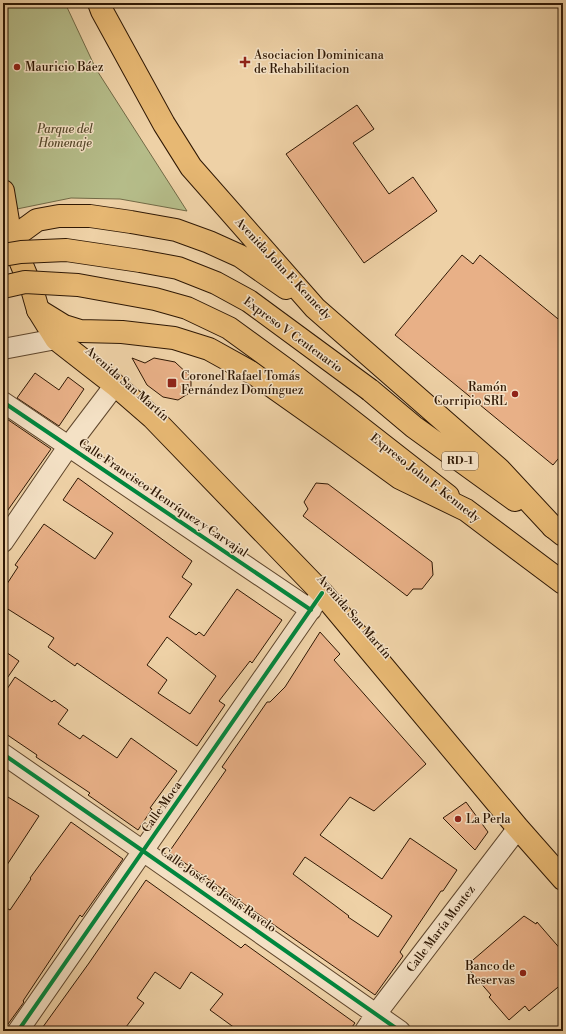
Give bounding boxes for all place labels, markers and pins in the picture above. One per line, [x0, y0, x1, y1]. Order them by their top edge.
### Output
place label: Asociacion Dominicana de Rehabilitacion [253, 48, 385, 77]
marker: Asociacion Dominicana de Rehabilitacion [239, 56, 251, 68]
place label: Mauricio Báez [25, 60, 104, 75]
marker: Mauricio Báez [12, 62, 22, 72]
place label: Coronel Rafael Tomás Fernández Domínguez [181, 369, 304, 398]
marker: Coronel Rafael Tomás Fernández Domínguez [166, 377, 178, 389]
place label: Ramón Corripio SRL [434, 380, 507, 409]
marker: Ramón Corripio SRL [510, 389, 520, 399]
place label: La Perla [466, 812, 512, 827]
marker: La Perla [453, 814, 463, 824]
place label: Banco de Reservas [464, 959, 515, 988]
marker: Banco de Reservas [518, 968, 528, 978]

